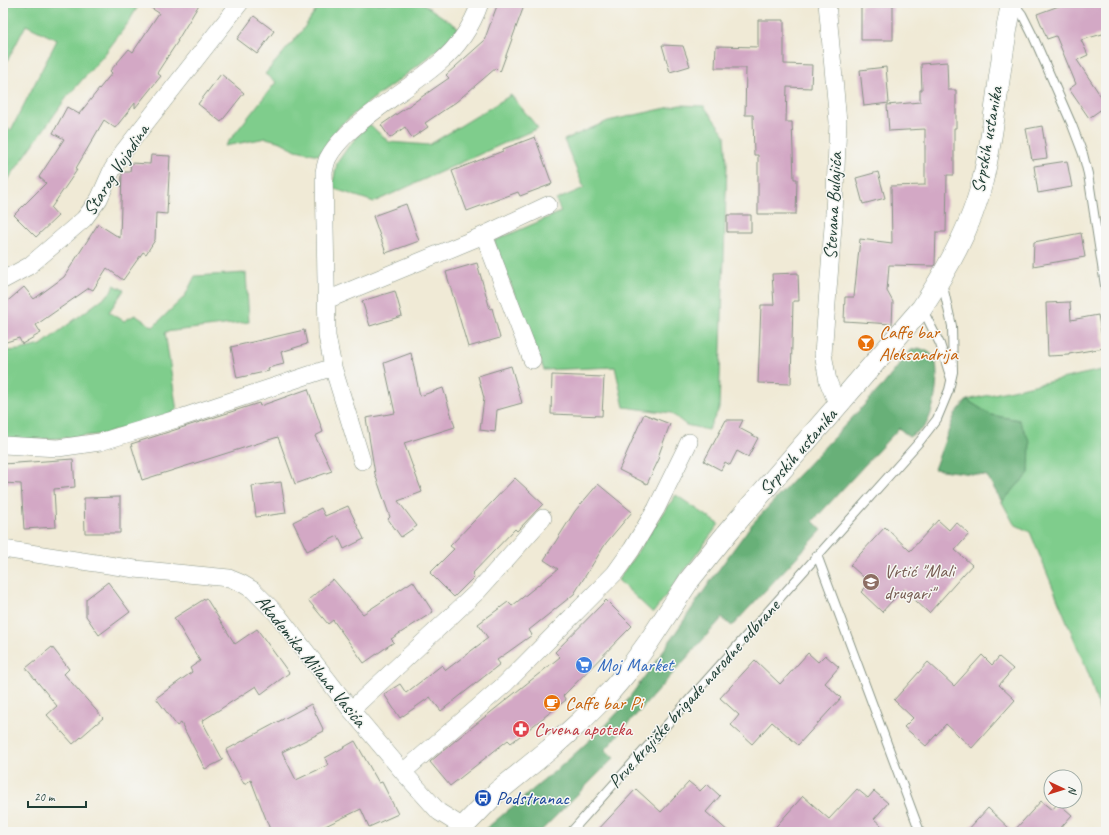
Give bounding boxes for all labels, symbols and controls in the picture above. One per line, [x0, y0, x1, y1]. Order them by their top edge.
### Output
street label: Srpskih ustanika [966, 84, 1008, 195]
street label: Starog Vujadina [78, 118, 156, 220]
street label: Stevana Bulajića [818, 150, 848, 260]
place label: Caffe bar Aleksandrija [879, 320, 959, 366]
bar icon: Caffe bar Aleksandrija [856, 333, 876, 353]
street label: Srpskih ustanika [754, 402, 843, 501]
place label: Vrtić "Mali drugari" [884, 559, 957, 605]
school or university icon: Vrtić "Mali drugari" [861, 572, 881, 592]
street label: Akademika Milana Vasića [250, 590, 373, 733]
street label: Prve krajiške brigade narodne odbrane [603, 593, 786, 793]
place label: Moj Market [597, 653, 675, 677]
supermarket icon: Moj Market [574, 655, 594, 675]
place label: Caffe bar Pi [565, 691, 645, 715]
cafe icon: Caffe bar Pi [542, 693, 562, 713]
place label: Crvena apoteka [534, 717, 634, 741]
pharmacy icon: Crvena apoteka [511, 719, 531, 739]
north arrow [1043, 769, 1083, 809]
scale bar [28, 783, 86, 809]
place label: Podstranac [496, 786, 570, 810]
text: N [1066, 786, 1080, 796]
bus stop icon: Podstranac [473, 788, 493, 808]
text: 20 m [34, 789, 56, 805]

